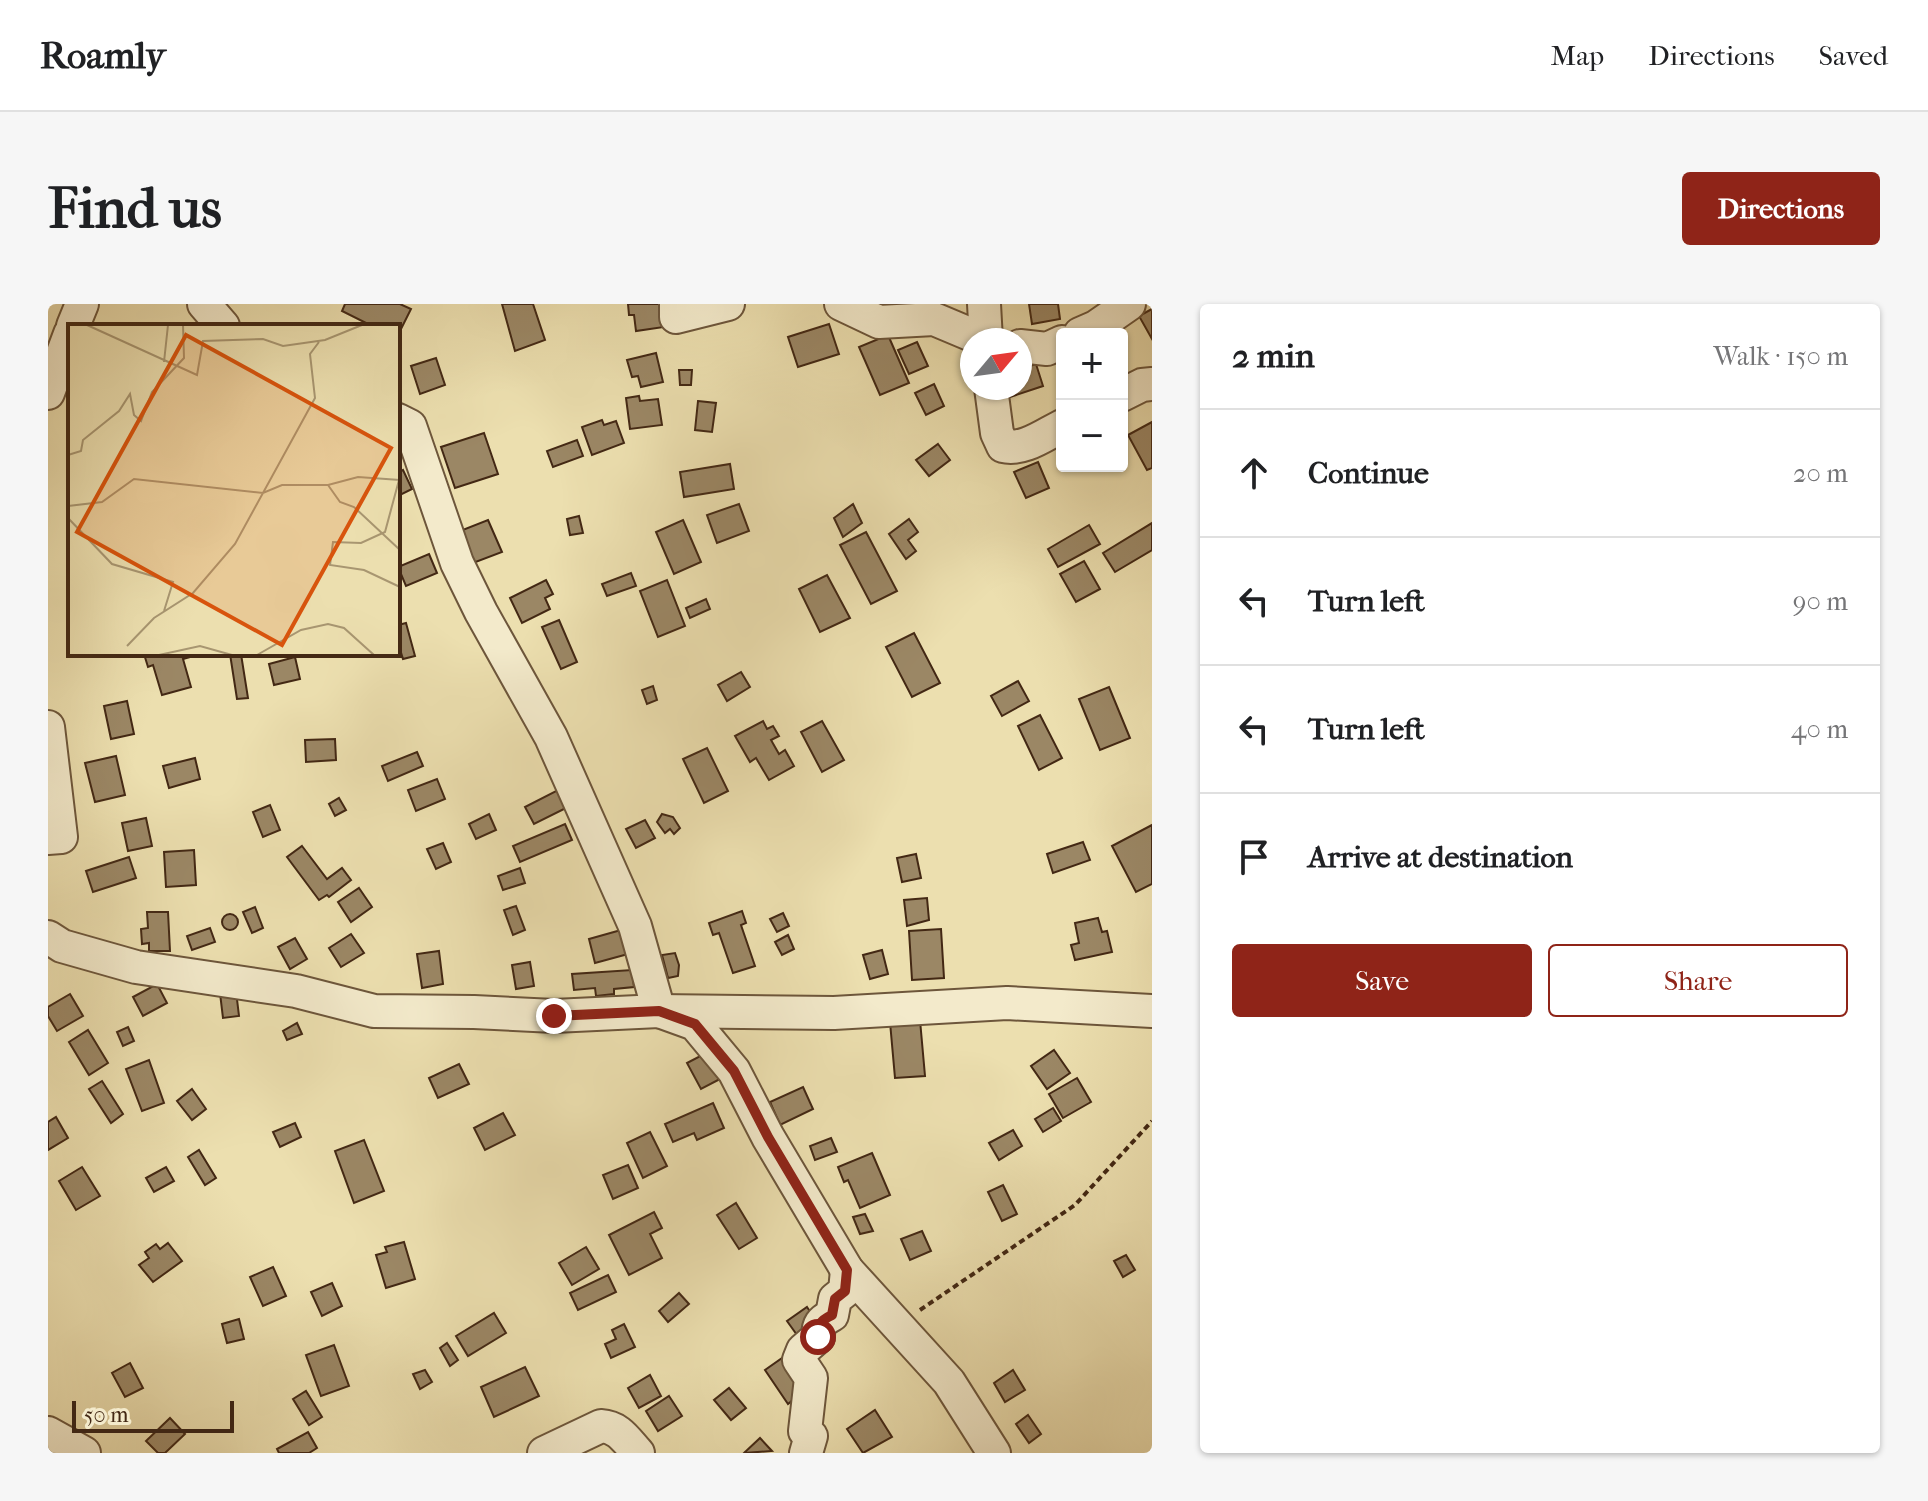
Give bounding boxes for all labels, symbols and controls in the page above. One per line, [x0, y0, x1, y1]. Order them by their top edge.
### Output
text: Roamly [40, 33, 166, 78]
text: Map [1551, 39, 1604, 72]
text: Directions [1648, 39, 1775, 72]
text: Saved [1819, 39, 1888, 72]
button: Directions [1682, 172, 1880, 245]
text: Find us [48, 176, 222, 241]
inset map [68, 324, 400, 656]
north arrow [960, 328, 1032, 400]
map controls [1056, 328, 1128, 472]
button: + [1056, 328, 1128, 400]
text: 2 min [1232, 336, 1315, 376]
text: Walk · 150 m [1713, 341, 1848, 372]
button: − [1056, 400, 1128, 472]
icon: ahead [1232, 451, 1276, 495]
text: Continue [1308, 456, 1429, 491]
text: 20 m [1793, 458, 1848, 489]
icon: left [1232, 579, 1276, 623]
text: Turn left [1308, 584, 1425, 619]
text: 90 m [1793, 586, 1848, 617]
icon: left [1232, 707, 1276, 751]
text: Turn left [1308, 712, 1425, 747]
text: 40 m [1791, 714, 1848, 745]
icon: arrive [1232, 835, 1276, 879]
text: Arrive at destination [1308, 840, 1573, 875]
button: Save [1232, 944, 1532, 1017]
button: Share [1548, 944, 1848, 1017]
route end [536, 998, 572, 1034]
route start [800, 1319, 836, 1355]
scale bar [72, 1397, 234, 1433]
text: 50 m [84, 1402, 129, 1428]

